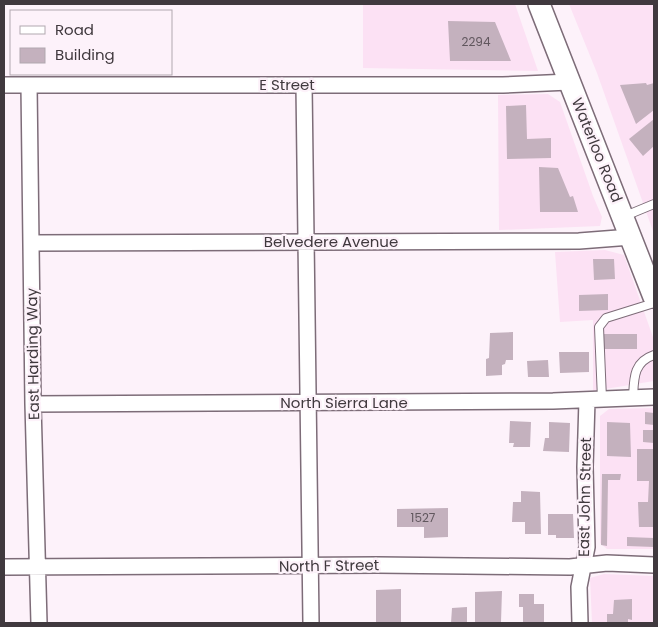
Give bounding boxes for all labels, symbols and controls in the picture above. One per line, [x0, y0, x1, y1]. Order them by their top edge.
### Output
legend [10, 10, 172, 75]
text: Road [55, 19, 94, 40]
house number: 2294 [462, 33, 491, 50]
text: Building [55, 44, 115, 65]
street label: E Street [259, 74, 315, 95]
street label: Waterloo Road [567, 94, 628, 205]
street label: Belvedere Avenue [264, 231, 398, 252]
street label: East Harding Way [21, 287, 44, 420]
street label: North Sierra Lane [280, 392, 408, 413]
street label: East John Street [573, 437, 596, 557]
house number: 1527 [411, 509, 436, 526]
street label: North F Street [279, 554, 379, 577]

